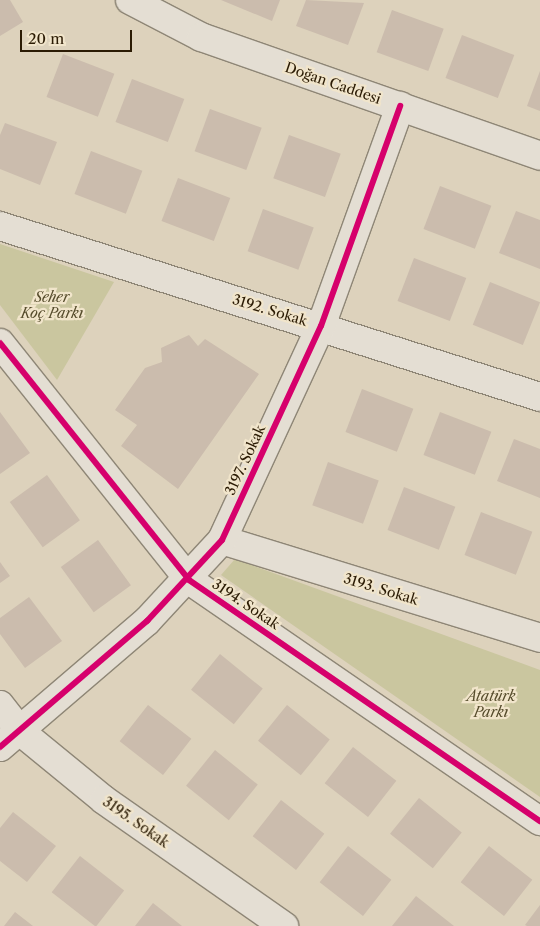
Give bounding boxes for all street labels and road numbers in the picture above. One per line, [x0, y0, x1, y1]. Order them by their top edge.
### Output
street label: Doğan Caddesi [283, 59, 383, 107]
street label: 3192. Sokak [230, 291, 310, 329]
street label: 3197. Sokak [221, 422, 269, 498]
street label: 3193. Sokak [342, 570, 420, 608]
street label: 3194. Sokak [209, 575, 283, 633]
street label: 3195. Sokak [100, 793, 172, 851]

